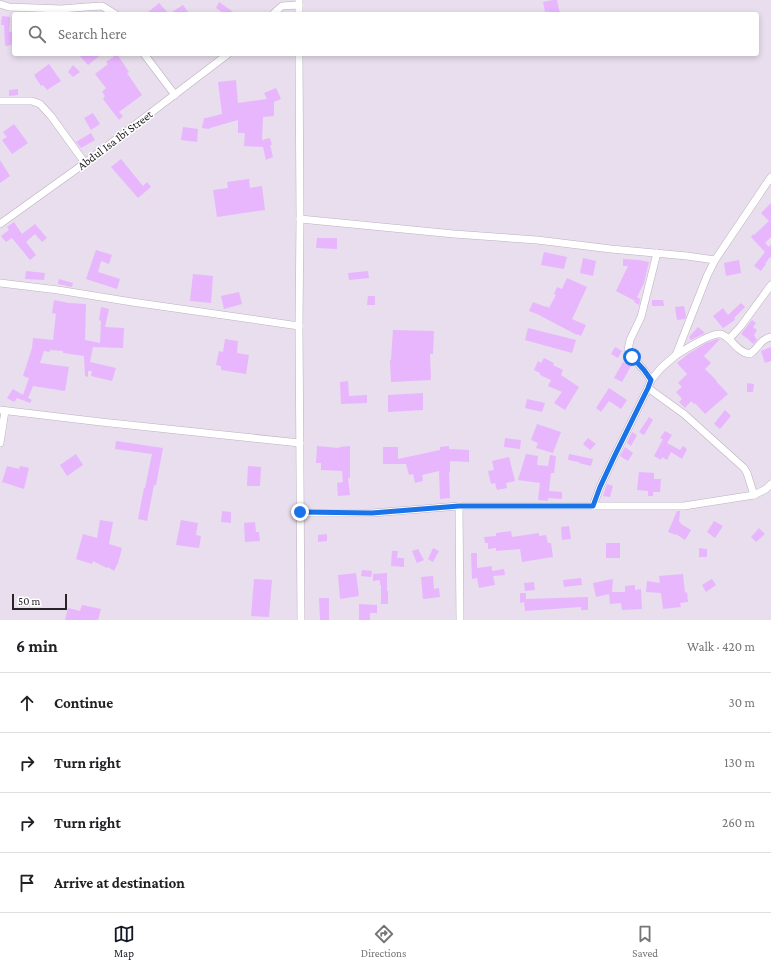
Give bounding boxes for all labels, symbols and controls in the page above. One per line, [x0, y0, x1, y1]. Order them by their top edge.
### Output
search box [12, 12, 759, 56]
icon: search [26, 23, 48, 45]
text: Search here [58, 26, 127, 42]
street label: Abdul Isa Ibi Street [75, 107, 156, 173]
route start [623, 348, 641, 366]
route end [291, 503, 309, 521]
scale bar [12, 592, 67, 611]
text: 50 m [18, 595, 40, 607]
text: 6 min [16, 637, 58, 656]
text: Walk · 420 m [687, 639, 755, 654]
icon: ahead [16, 692, 38, 714]
text: Continue [54, 695, 113, 711]
text: 30 m [729, 695, 755, 710]
icon: right [16, 752, 38, 774]
text: Turn right [54, 755, 121, 771]
text: 130 m [724, 755, 755, 770]
icon: right [16, 812, 38, 834]
text: Turn right [54, 815, 121, 831]
text: 260 m [722, 815, 755, 830]
icon: arrive [16, 872, 38, 894]
text: Arrive at destination [54, 875, 185, 891]
tab: Map [113, 923, 135, 959]
tab: Directions [361, 923, 406, 959]
tab: Saved [632, 923, 658, 959]

